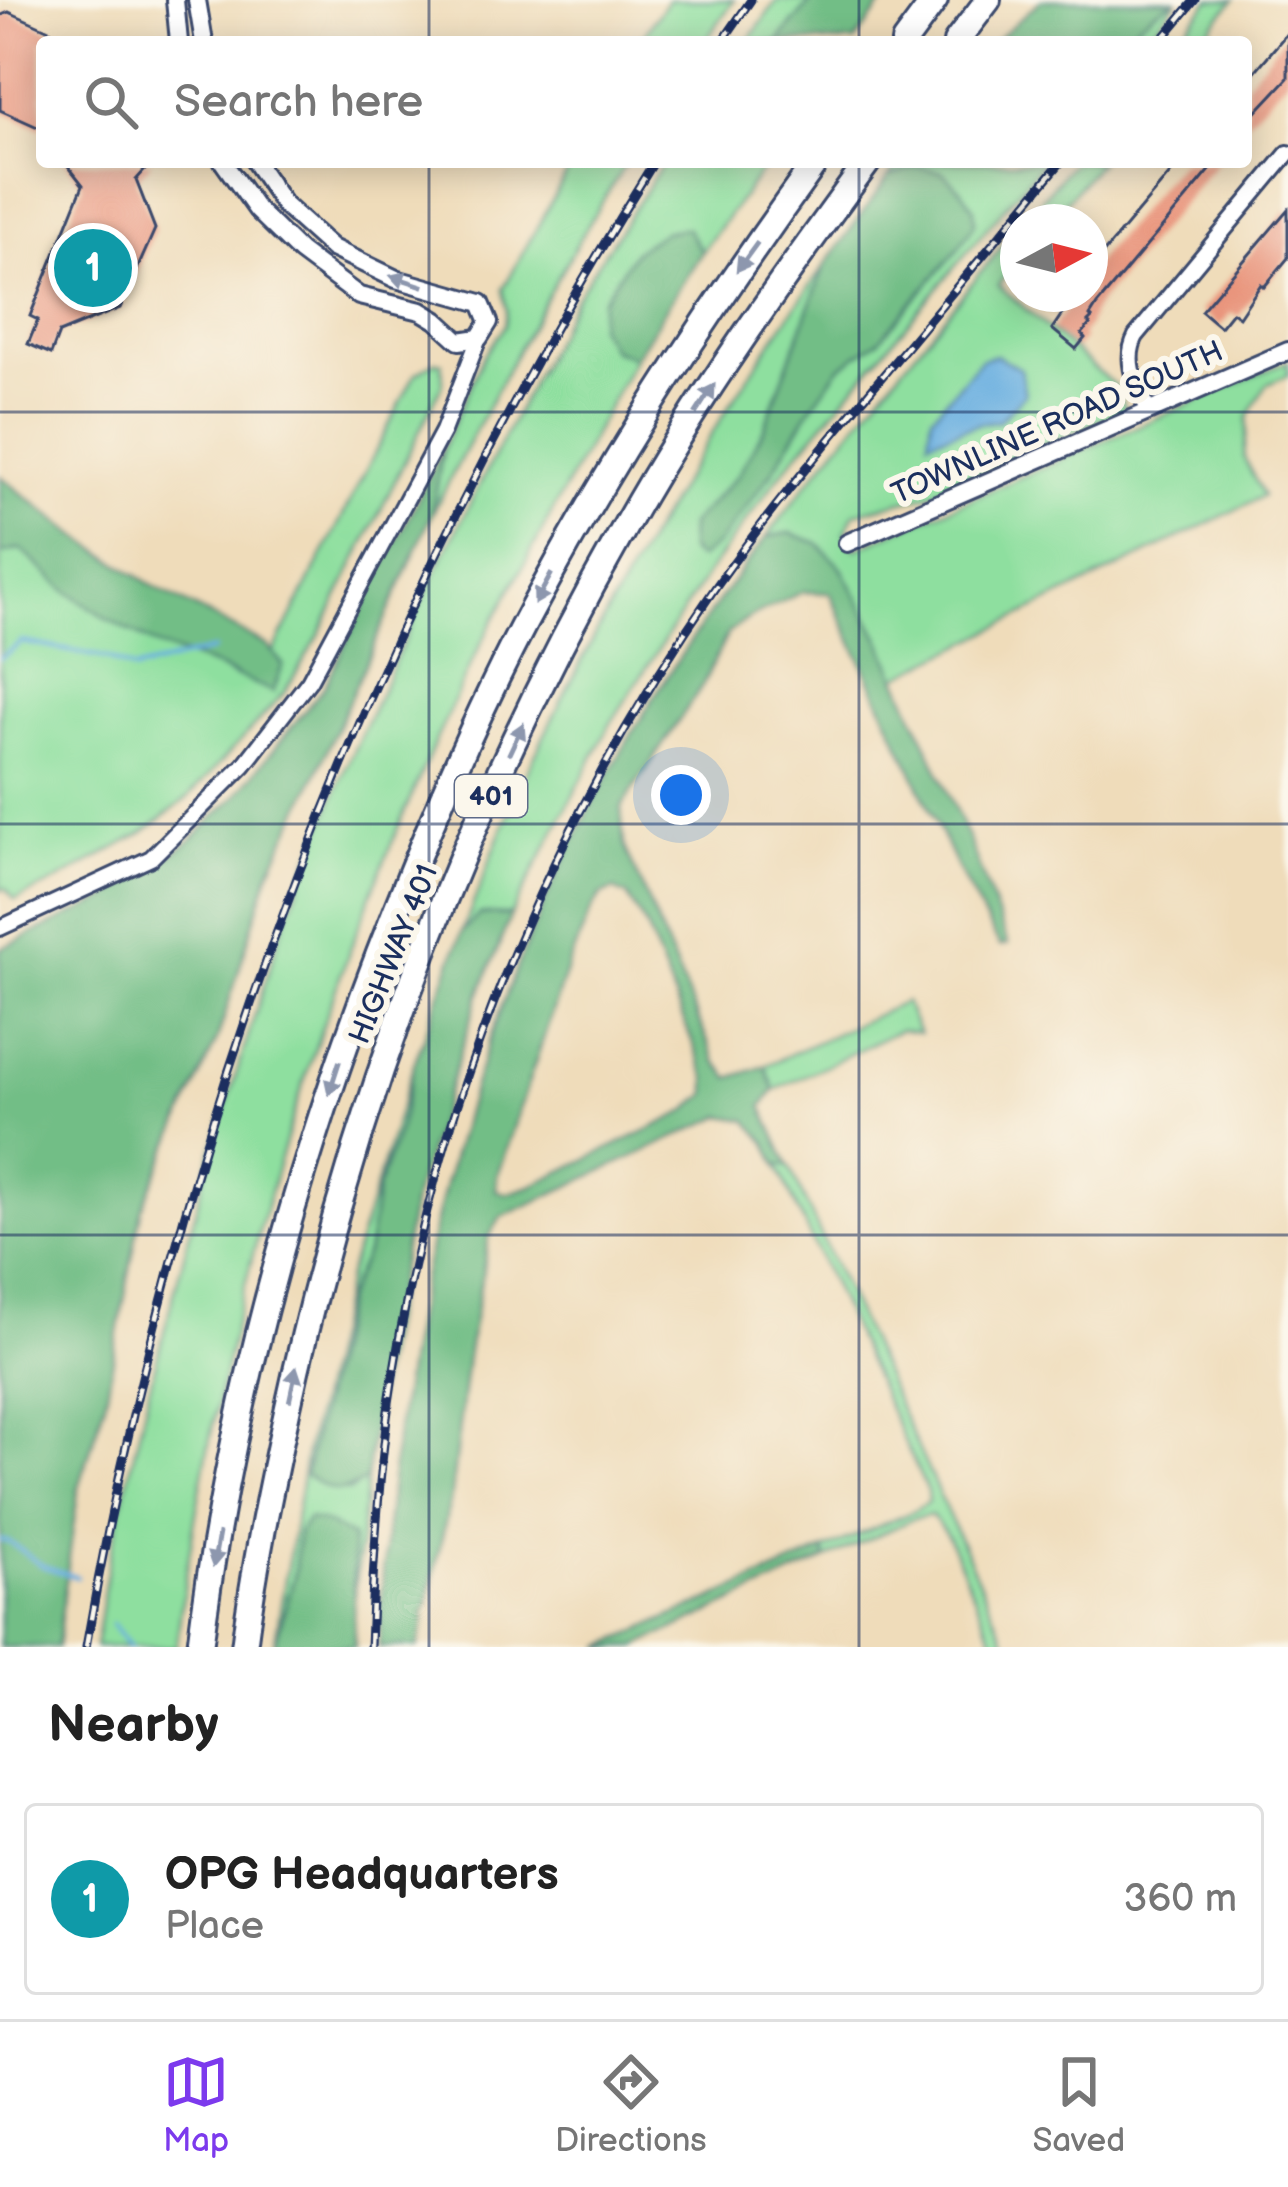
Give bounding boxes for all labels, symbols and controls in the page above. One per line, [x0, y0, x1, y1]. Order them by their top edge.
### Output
search box [36, 36, 1252, 168]
icon: search [78, 69, 144, 135]
text: Search here [174, 75, 423, 130]
north arrow [1000, 204, 1108, 312]
pin: 1 [54, 223, 132, 313]
one-way arrow [736, 241, 760, 273]
one-way arrow [388, 270, 425, 289]
street label: TOWNLINE ROAD SOUTH [886, 333, 1229, 512]
one-way arrow [693, 382, 715, 415]
one-way arrow [533, 571, 554, 606]
one-way arrow [506, 721, 526, 756]
your location [651, 765, 711, 825]
road number: 401 [455, 775, 527, 817]
street label: HIGHWAY 401 [342, 860, 446, 1049]
one-way arrow [324, 1060, 343, 1097]
one-way arrow [284, 1365, 303, 1403]
one-way arrow [206, 1532, 225, 1569]
text: Nearby [48, 1695, 219, 1756]
text: OPG Headquarters [165, 1848, 559, 1903]
text: 1 [82, 1876, 98, 1923]
text: 360 m [1123, 1876, 1237, 1923]
text: Place [165, 1903, 264, 1950]
tab: Map [163, 2049, 229, 2161]
tab: Directions [555, 2049, 707, 2161]
tab: Saved [1032, 2049, 1125, 2161]

